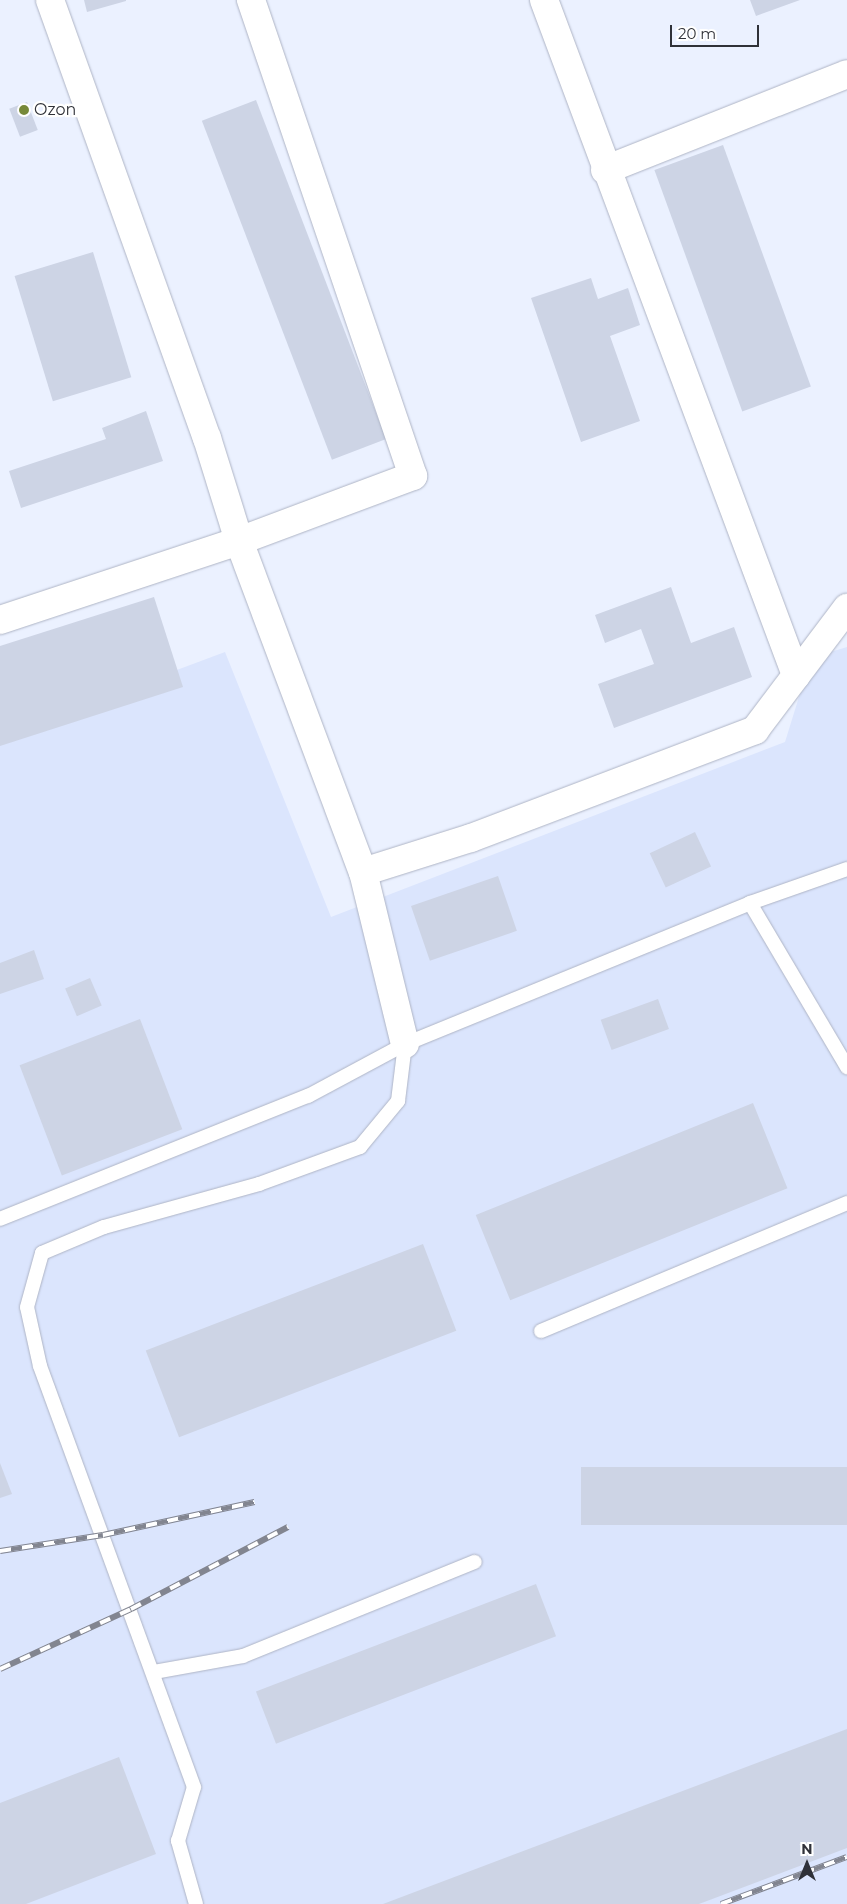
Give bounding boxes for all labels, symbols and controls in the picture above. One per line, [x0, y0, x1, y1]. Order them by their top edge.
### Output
scale bar [672, 15, 761, 47]
text: 20 m [678, 24, 716, 43]
place label: Ozon [34, 100, 76, 120]
marker: Ozon [18, 104, 30, 116]
north arrow [782, 1839, 832, 1889]
text: N [801, 1840, 813, 1858]

